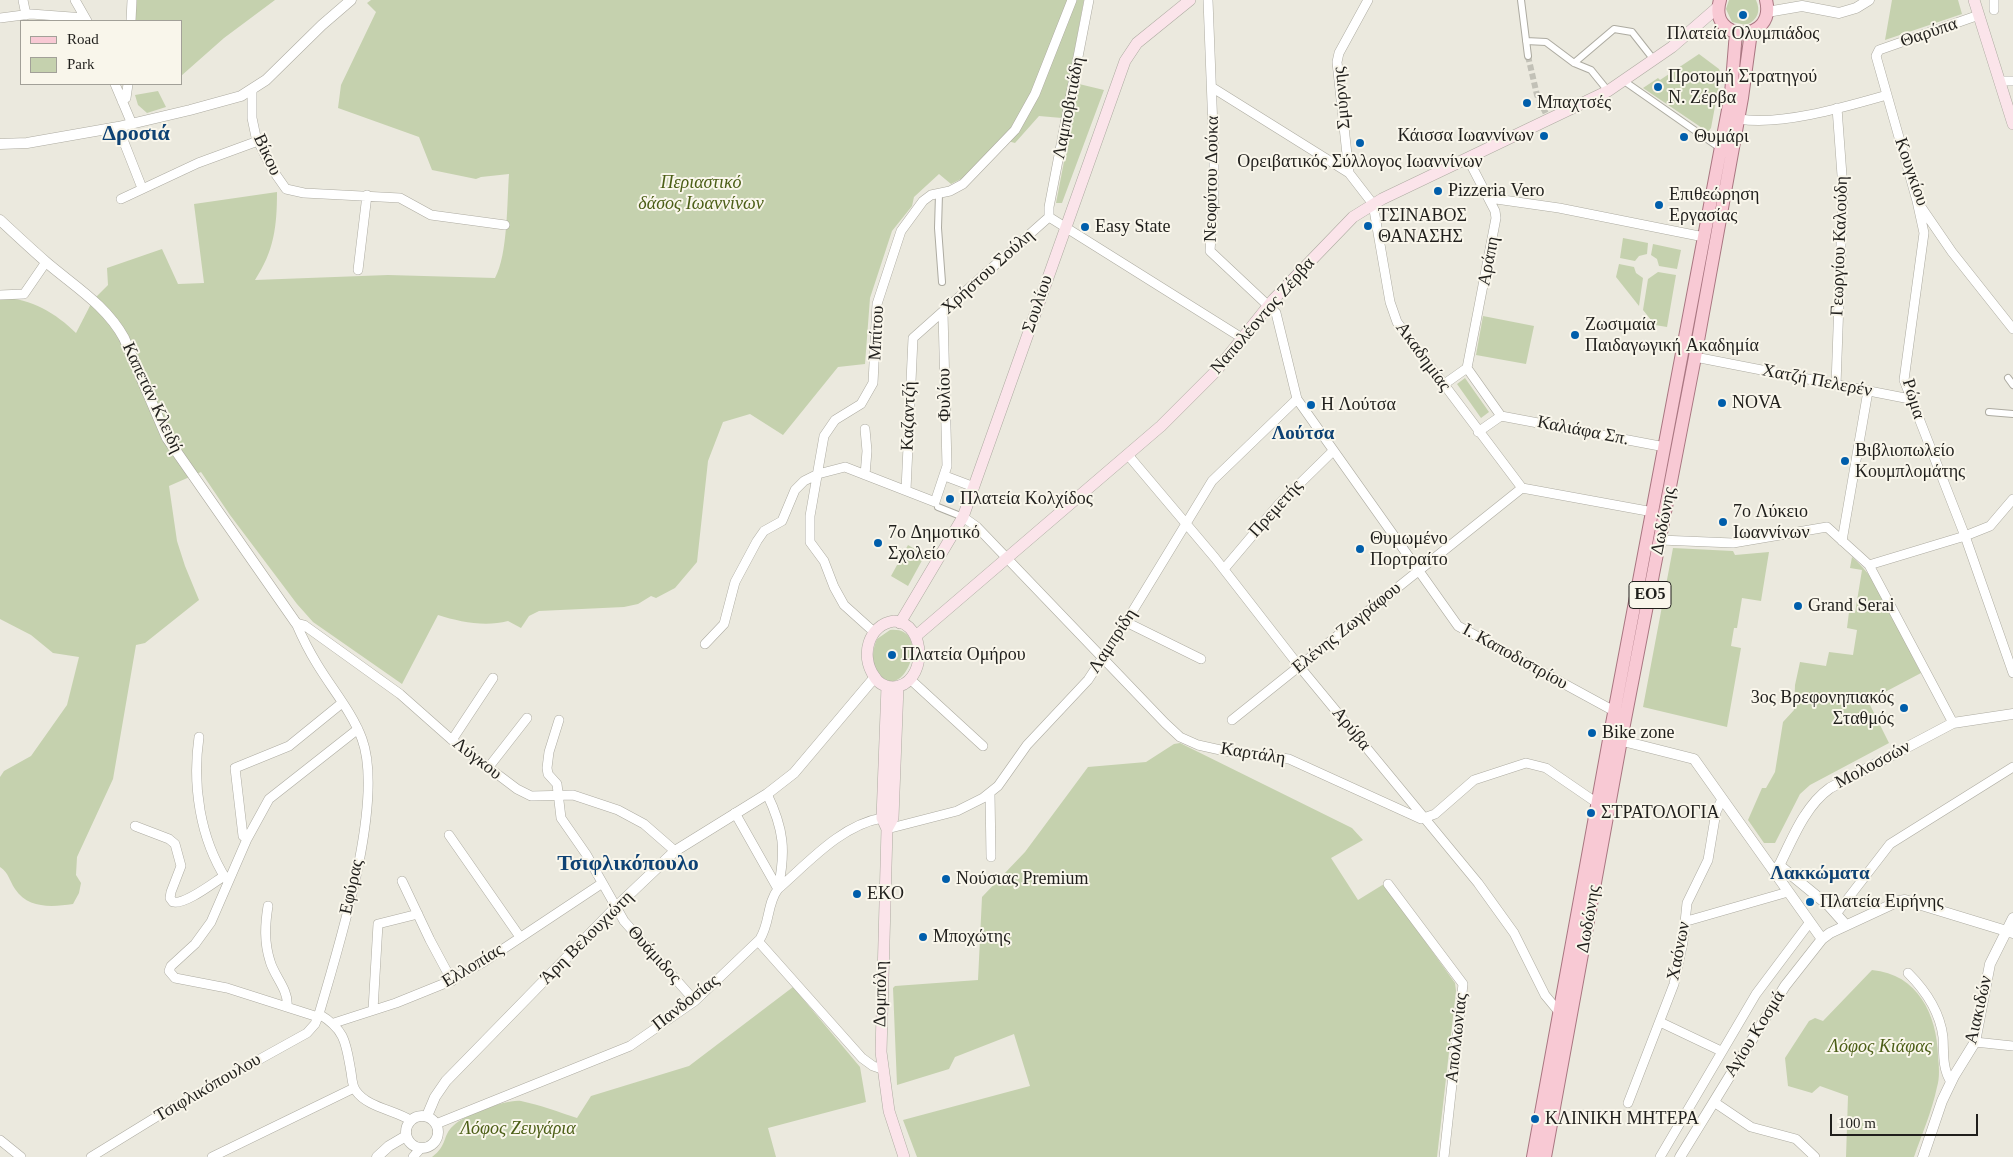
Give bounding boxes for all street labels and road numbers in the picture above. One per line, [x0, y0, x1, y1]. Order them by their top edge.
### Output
street label: Θαρύπα [1898, 13, 1960, 53]
street label: Λαμποβιτιάδη [1049, 55, 1089, 161]
street label: Σμύρνης [1329, 66, 1355, 130]
street label: Νεοφύτου Δούκα [1200, 116, 1224, 242]
street label: Βίκου [248, 131, 286, 179]
street label: Κουγκίου [1889, 135, 1933, 209]
street label: Γεωργίου Καλούδη [1827, 176, 1853, 316]
street label: Χρήστου Σούλη [937, 225, 1039, 319]
street label: Αράπη [1474, 234, 1504, 288]
street label: Ναπολέοντος Ζέρβα [1206, 253, 1320, 379]
street label: Σουλίου [1018, 272, 1058, 336]
street label: Μπίτου [865, 305, 889, 361]
street label: Ακαδημίας [1391, 318, 1455, 396]
street label: Καπετάν Κλειδή [117, 339, 187, 457]
street label: Χατζή Πελερέν [1760, 360, 1874, 402]
street label: Φυλίου [934, 368, 956, 422]
street label: Ρώμα [1897, 376, 1929, 422]
street label: Καζαντζή [897, 381, 921, 451]
street label: Καλιάφα Σπ. [1535, 412, 1631, 450]
street label: Πρεμετής [1244, 476, 1308, 542]
street label: Δωδώνης [1647, 485, 1681, 557]
street label: Ελένης Ζωγράφου [1288, 577, 1406, 679]
road number: ΕΟ5 [1629, 582, 1671, 608]
street label: Λαμπρίδη [1084, 605, 1142, 677]
street label: Ι. Καποδιστρίου [1459, 619, 1571, 695]
street label: Αρύβα [1327, 703, 1375, 755]
street label: Λύγκου [448, 733, 506, 785]
street label: Μολοσσών [1832, 736, 1914, 794]
street label: Καρτάλη [1219, 738, 1287, 770]
street label: Εφύρας [336, 857, 368, 917]
street label: Δωδώνης [1572, 883, 1606, 955]
street label: Άρη Βελουχιώτη [536, 887, 638, 989]
street label: Χαόνων [1663, 920, 1695, 982]
street label: Θυάμιδος [622, 922, 686, 988]
street label: Ελλοπίας [438, 939, 508, 993]
street label: Δομπόλη [870, 961, 892, 1027]
street label: Πανδοσίας [648, 970, 724, 1036]
street label: Αιακιδών [1961, 974, 1997, 1046]
street label: Αγίου Κοσμά [1720, 987, 1790, 1081]
street label: Απολλωνίας [1442, 992, 1472, 1084]
street label: Τσιφλικόπουλου [151, 1049, 265, 1127]

